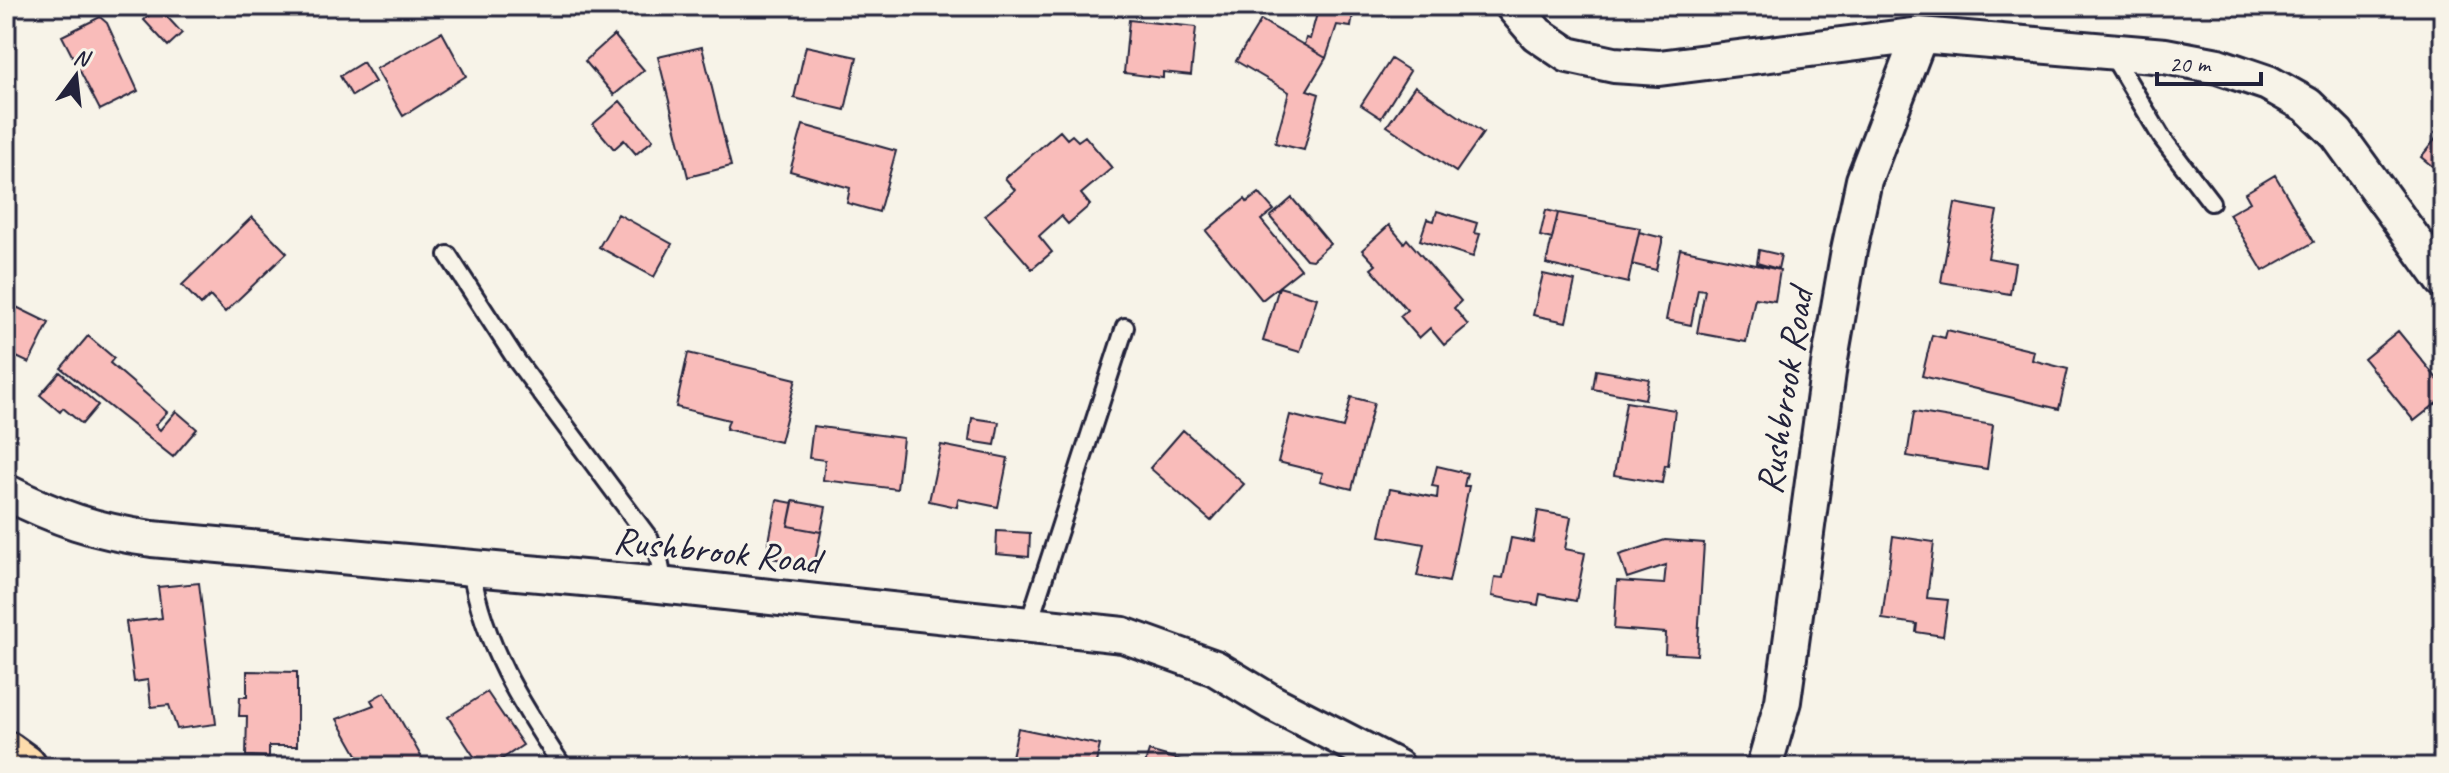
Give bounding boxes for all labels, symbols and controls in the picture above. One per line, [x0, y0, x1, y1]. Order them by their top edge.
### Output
north arrow [36, 36, 116, 116]
scale bar [2157, 36, 2261, 86]
text: N [71, 42, 94, 74]
text: 20 m [2169, 49, 2212, 79]
street label: Rushbrook Road [1745, 280, 1825, 497]
street label: Rushbrook Road [611, 516, 827, 585]

